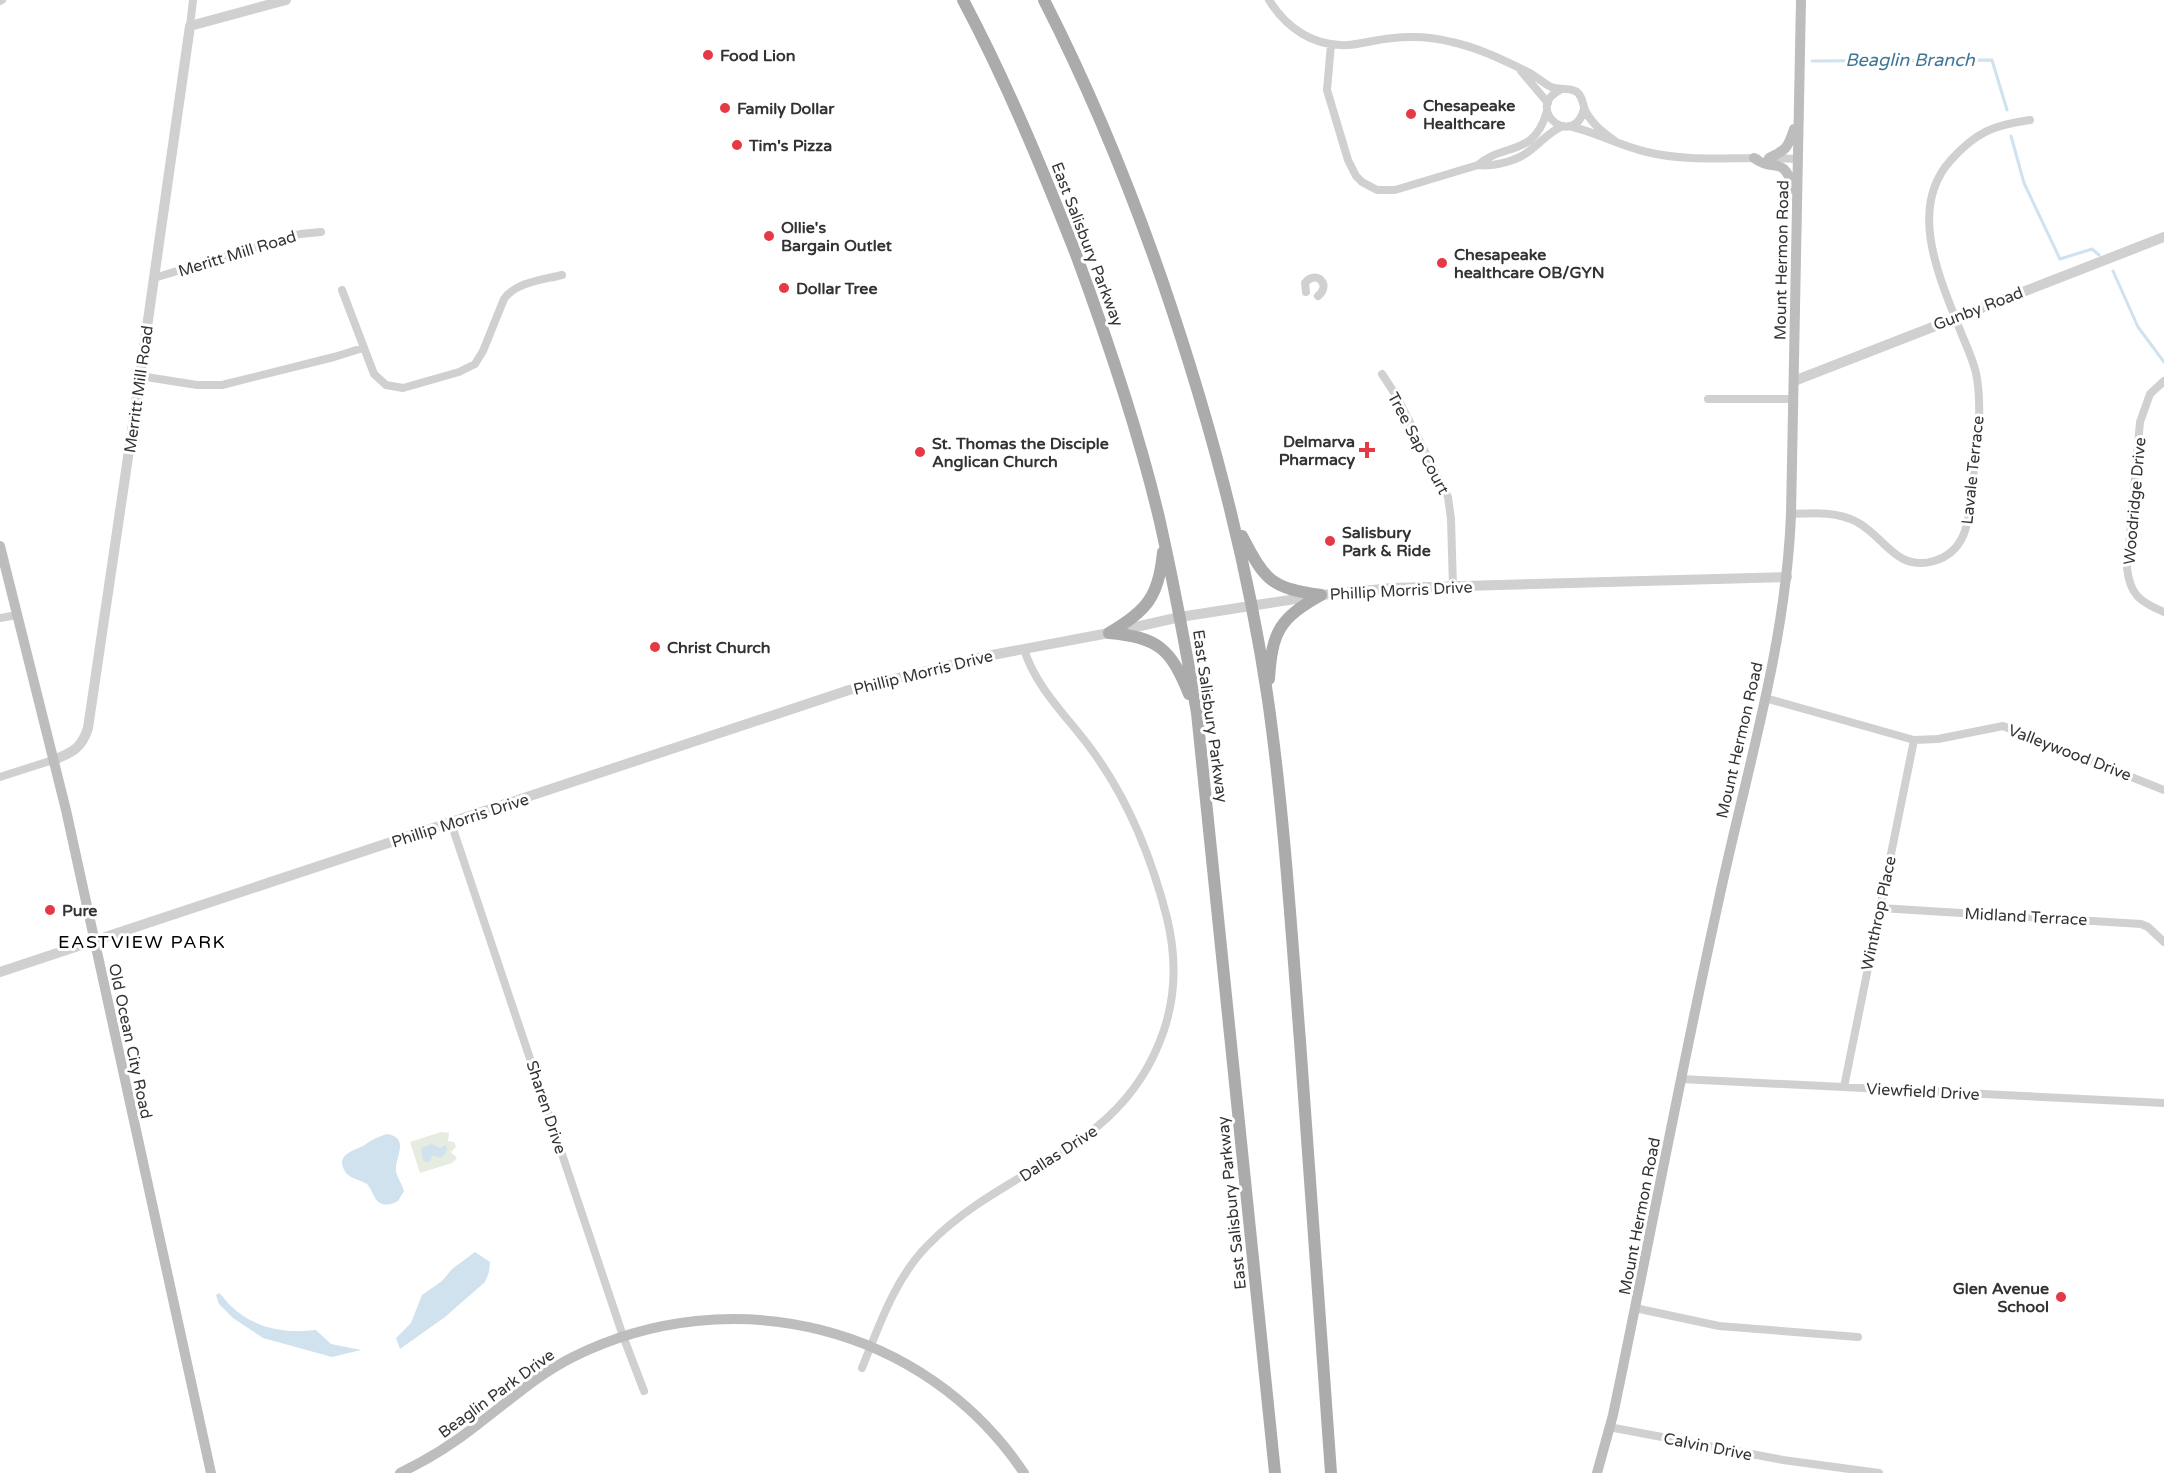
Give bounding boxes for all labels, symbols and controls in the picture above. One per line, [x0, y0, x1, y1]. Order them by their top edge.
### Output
place label: Food Lion [720, 46, 795, 66]
marker: Food Lion [701, 48, 715, 62]
water label: Beaglin Branch [1845, 49, 1976, 71]
place label: Chesapeake Healthcare [1423, 96, 1515, 134]
place label: Family Dollar [737, 99, 835, 119]
marker: Family Dollar [718, 101, 732, 115]
marker: Chesapeake Healthcare [1404, 107, 1418, 121]
place label: Tim's Pizza [748, 136, 832, 156]
marker: Tim's Pizza [730, 138, 744, 152]
street label: East Salisbury Parkway [1046, 159, 1128, 330]
street label: Mount Hermon Road [1771, 180, 1793, 340]
place label: Ollie's Bargain Outlet [781, 218, 893, 256]
street label: Meritt Mill Road [176, 226, 299, 281]
marker: Ollie's Bargain Outlet [762, 229, 776, 243]
place label: Chesapeake healthcare OB/GYN [1454, 245, 1605, 283]
marker: Chesapeake healthcare OB/GYN [1435, 256, 1449, 270]
place label: Dollar Tree [796, 279, 877, 299]
marker: Dollar Tree [777, 281, 791, 295]
street label: Gunby Road [1931, 283, 2026, 335]
street label: Merritt Mill Road [120, 324, 158, 454]
street label: Tree Sap Court [1383, 389, 1453, 498]
street label: Lavale Terrace [1957, 415, 1989, 525]
place label: Delmarva Pharmacy [1279, 432, 1355, 470]
place label: St. Thomas the Disciple Anglican Church [932, 434, 1109, 472]
street label: Woodridge Drive [2119, 436, 2151, 566]
marker: Delmarva Pharmacy [1360, 443, 1374, 457]
marker: St. Thomas the Disciple Anglican Church [913, 445, 927, 459]
place label: Salisbury Park & Ride [1342, 523, 1431, 561]
marker: Salisbury Park & Ride [1323, 534, 1337, 548]
street label: Phillip Morris Drive [1329, 577, 1473, 605]
street label: East Salisbury Parkway [1188, 628, 1232, 804]
place label: Christ Church [667, 638, 771, 658]
marker: Christ Church [648, 640, 662, 654]
street label: Phillip Morris Drive [851, 646, 995, 700]
street label: Mount Hermon Road [1712, 660, 1768, 820]
street label: Valleywood Drive [2005, 720, 2134, 786]
street label: Phillip Morris Drive [389, 789, 531, 853]
street label: Winthrop Place [1857, 854, 1901, 972]
place label: Pure [62, 901, 97, 921]
marker: Pure [43, 903, 57, 917]
street label: Midland Terrace [1964, 904, 2088, 930]
district label: EASTVIEW PARK [58, 931, 226, 953]
street label: Old Ocean City Road [104, 962, 156, 1121]
street label: Sharen Drive [522, 1058, 571, 1156]
street label: Viewfield Drive [1866, 1079, 1980, 1105]
street label: East Salisbury Parkway [1213, 1115, 1251, 1291]
street label: Dallas Drive [1016, 1121, 1101, 1186]
street label: Mount Hermon Road [1615, 1136, 1665, 1297]
place label: Glen Avenue School [1953, 1279, 2049, 1317]
marker: Glen Avenue School [2054, 1290, 2068, 1304]
street label: Beaglin Park Drive [435, 1345, 559, 1443]
street label: Calvin Drive [1662, 1429, 1754, 1465]

